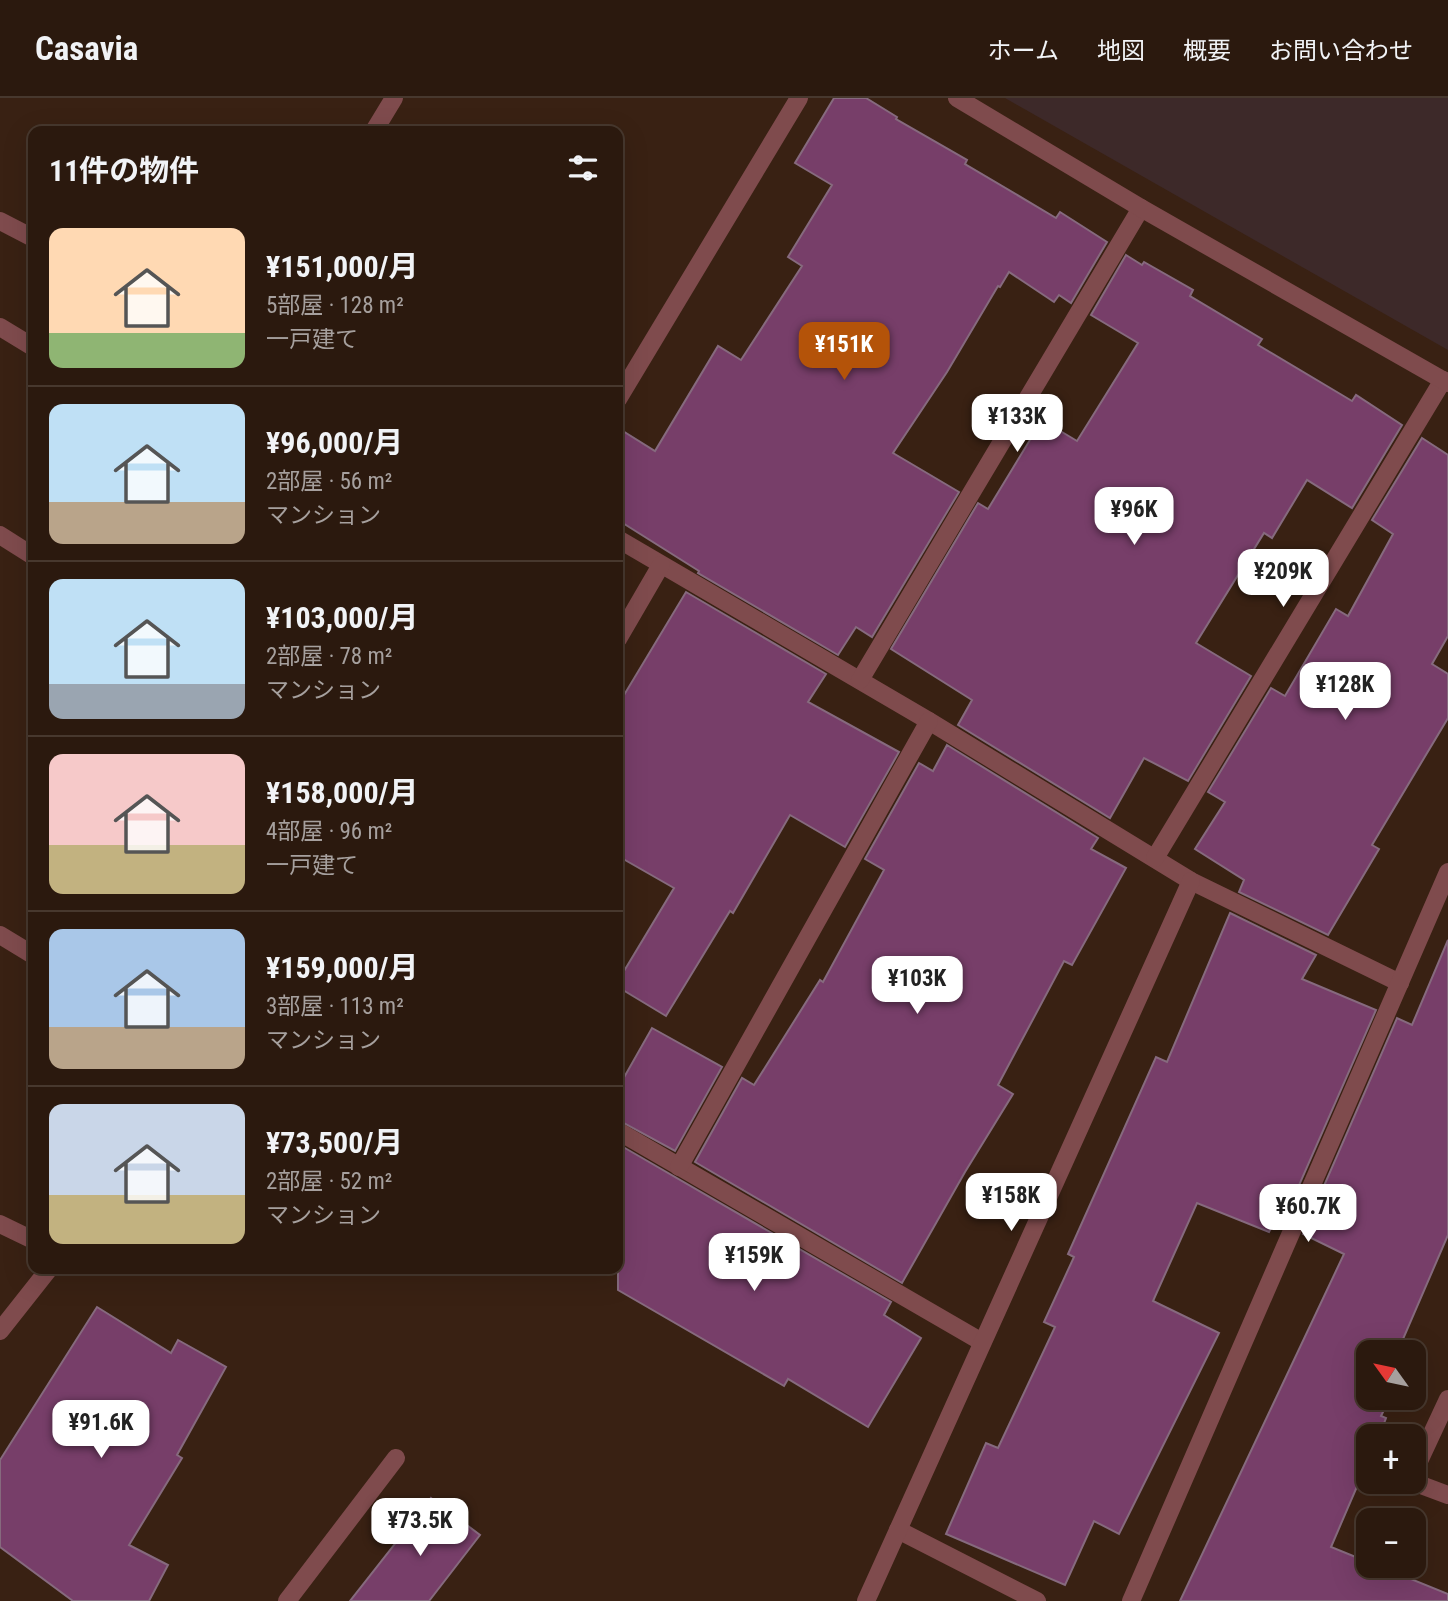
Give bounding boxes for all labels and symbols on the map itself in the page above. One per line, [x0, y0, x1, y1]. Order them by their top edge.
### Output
pin: ¥151K [795, 322, 893, 382]
pin: ¥133K [968, 394, 1066, 454]
pin: ¥96K [1093, 488, 1175, 547]
pin: ¥209K [1234, 550, 1332, 609]
pin: ¥128K [1296, 662, 1394, 722]
pin: ¥103K [868, 956, 966, 1016]
pin: ¥158K [962, 1174, 1060, 1233]
pin: ¥60.7K [1251, 1184, 1365, 1244]
pin: ¥159K [705, 1234, 803, 1293]
north arrow [1356, 1340, 1426, 1410]
pin: ¥91.6K [44, 1400, 158, 1460]
pin: ¥73.5K [363, 1498, 477, 1558]

